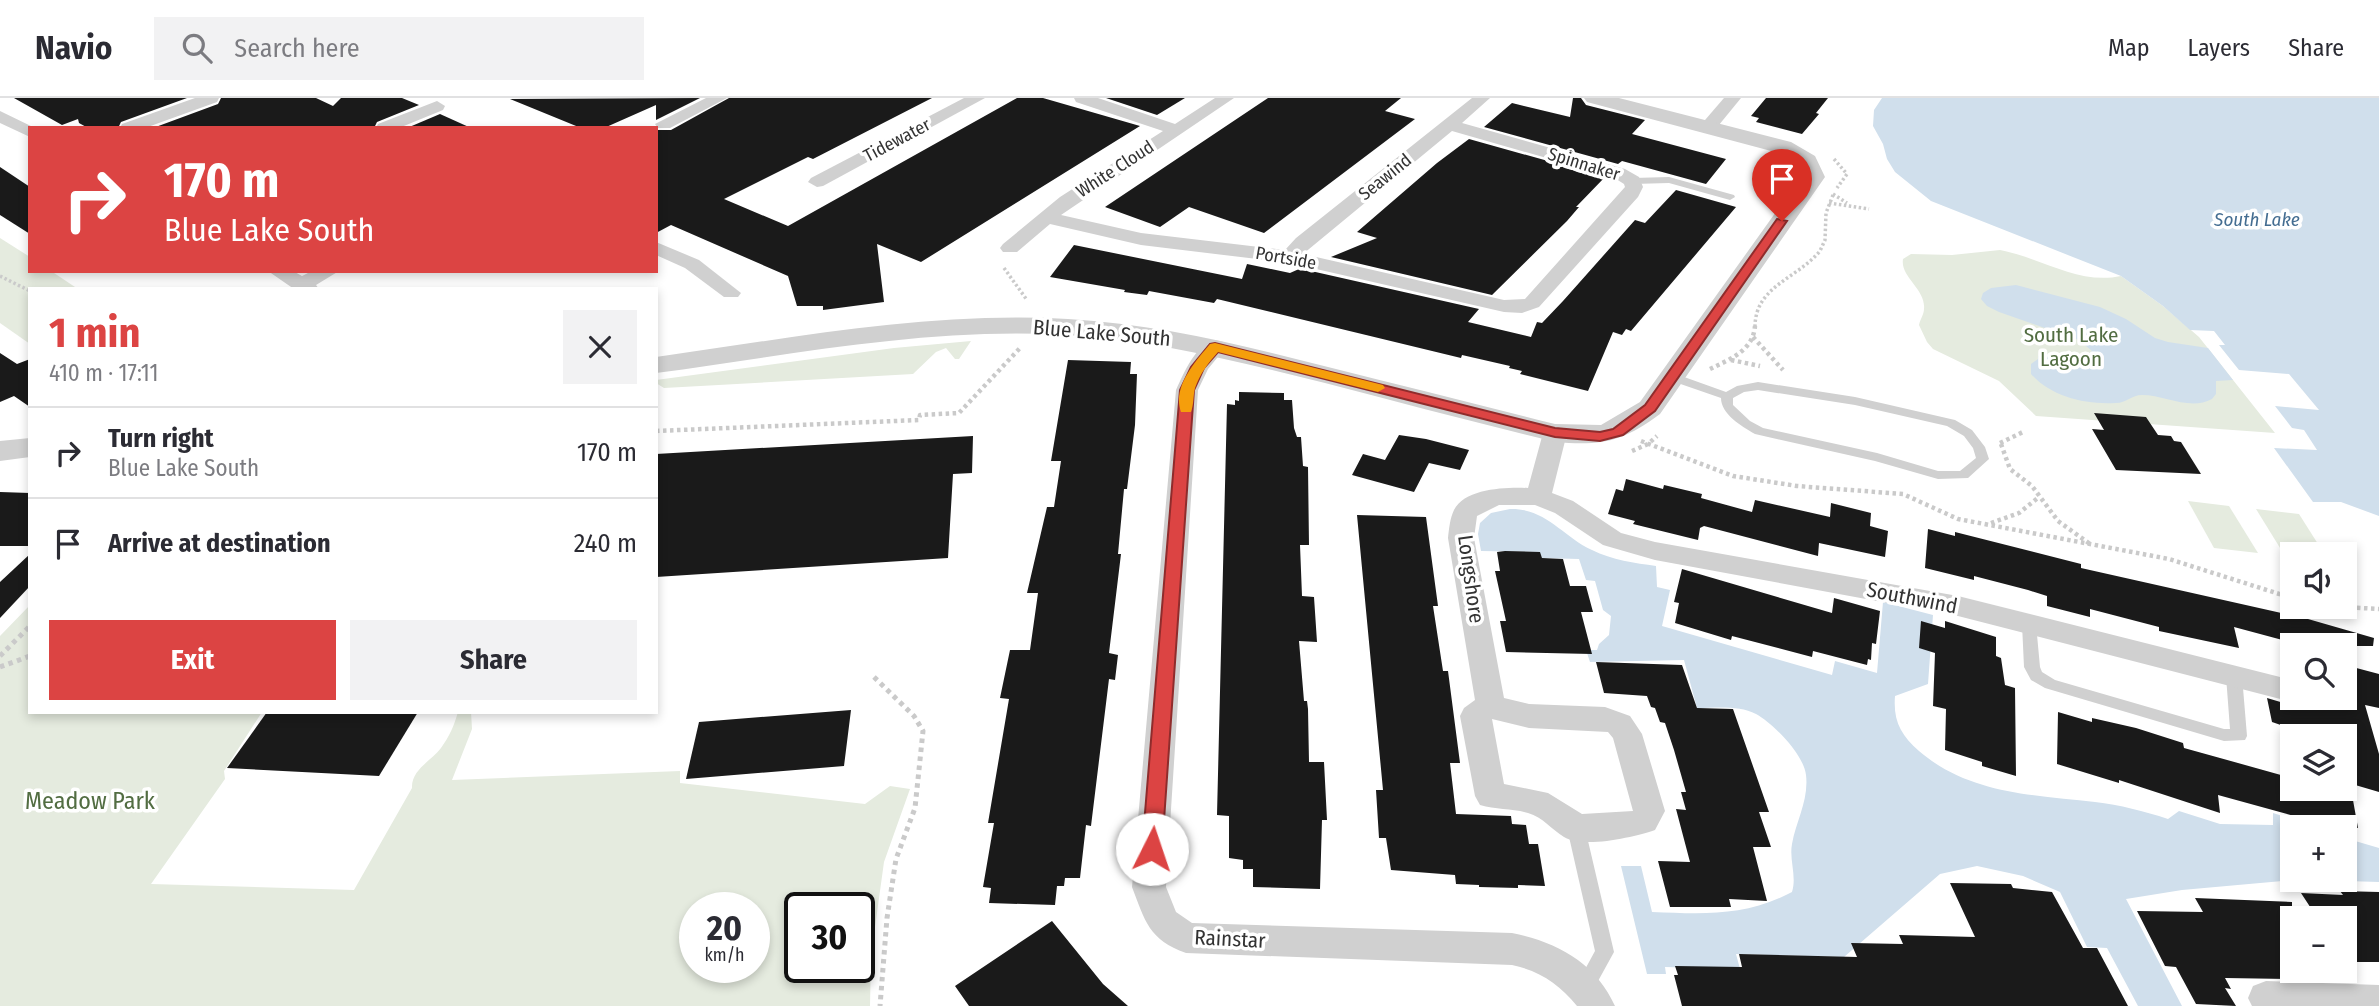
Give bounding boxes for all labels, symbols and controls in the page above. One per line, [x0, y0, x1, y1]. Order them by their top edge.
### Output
search box [154, 17, 644, 80]
text: Navio [35, 28, 112, 68]
icon: search [178, 29, 216, 67]
text: Search here [234, 33, 360, 64]
text: Map [2108, 34, 2150, 62]
text: Layers [2188, 34, 2250, 62]
text: Share [2288, 34, 2344, 62]
street label: Tidewater [860, 113, 935, 167]
street label: White Cloud [1072, 136, 1158, 202]
street label: Spinnaker [1545, 143, 1623, 186]
street label: Seawind [1354, 149, 1416, 205]
pin [1752, 149, 1812, 221]
text: 170 m [164, 151, 280, 210]
icon: right [49, 154, 140, 245]
icon: arrive [1763, 160, 1801, 198]
water label: South Lake [2213, 208, 2300, 231]
text: Blue Lake South [164, 211, 374, 249]
street label: Portside [1254, 242, 1318, 274]
text: 1 min [49, 308, 140, 358]
button: close [563, 310, 637, 384]
street label: Blue Lake South [1032, 314, 1172, 352]
park label: South Lake Lagoon [2024, 322, 2118, 372]
text: 410 m · 17:11 [49, 359, 158, 387]
text: Turn right [108, 423, 214, 454]
icon: right [49, 434, 87, 472]
text: 170 m [577, 437, 637, 468]
text: Blue Lake South [108, 454, 259, 482]
icon: arrive [49, 525, 87, 563]
text: Arrive at destination [108, 528, 331, 559]
text: 240 m [574, 528, 637, 559]
street label: Longshore [1452, 533, 1490, 625]
map controls [2280, 542, 2357, 983]
button: sound [2280, 542, 2357, 619]
street label: Southwind [1864, 576, 1960, 620]
button: Exit [49, 620, 336, 700]
button: Share [350, 620, 637, 700]
button: search [2280, 633, 2357, 710]
button: layers [2280, 724, 2357, 801]
park label: Meadow Park [25, 787, 156, 815]
position arrow [1115, 812, 1189, 886]
button: + [2280, 815, 2357, 892]
speed limit sign: 30 [784, 892, 875, 983]
button: − [2280, 906, 2357, 983]
text: 20 [707, 907, 742, 949]
street label: Rainstar [1194, 924, 1267, 954]
text: km/h [704, 944, 745, 966]

